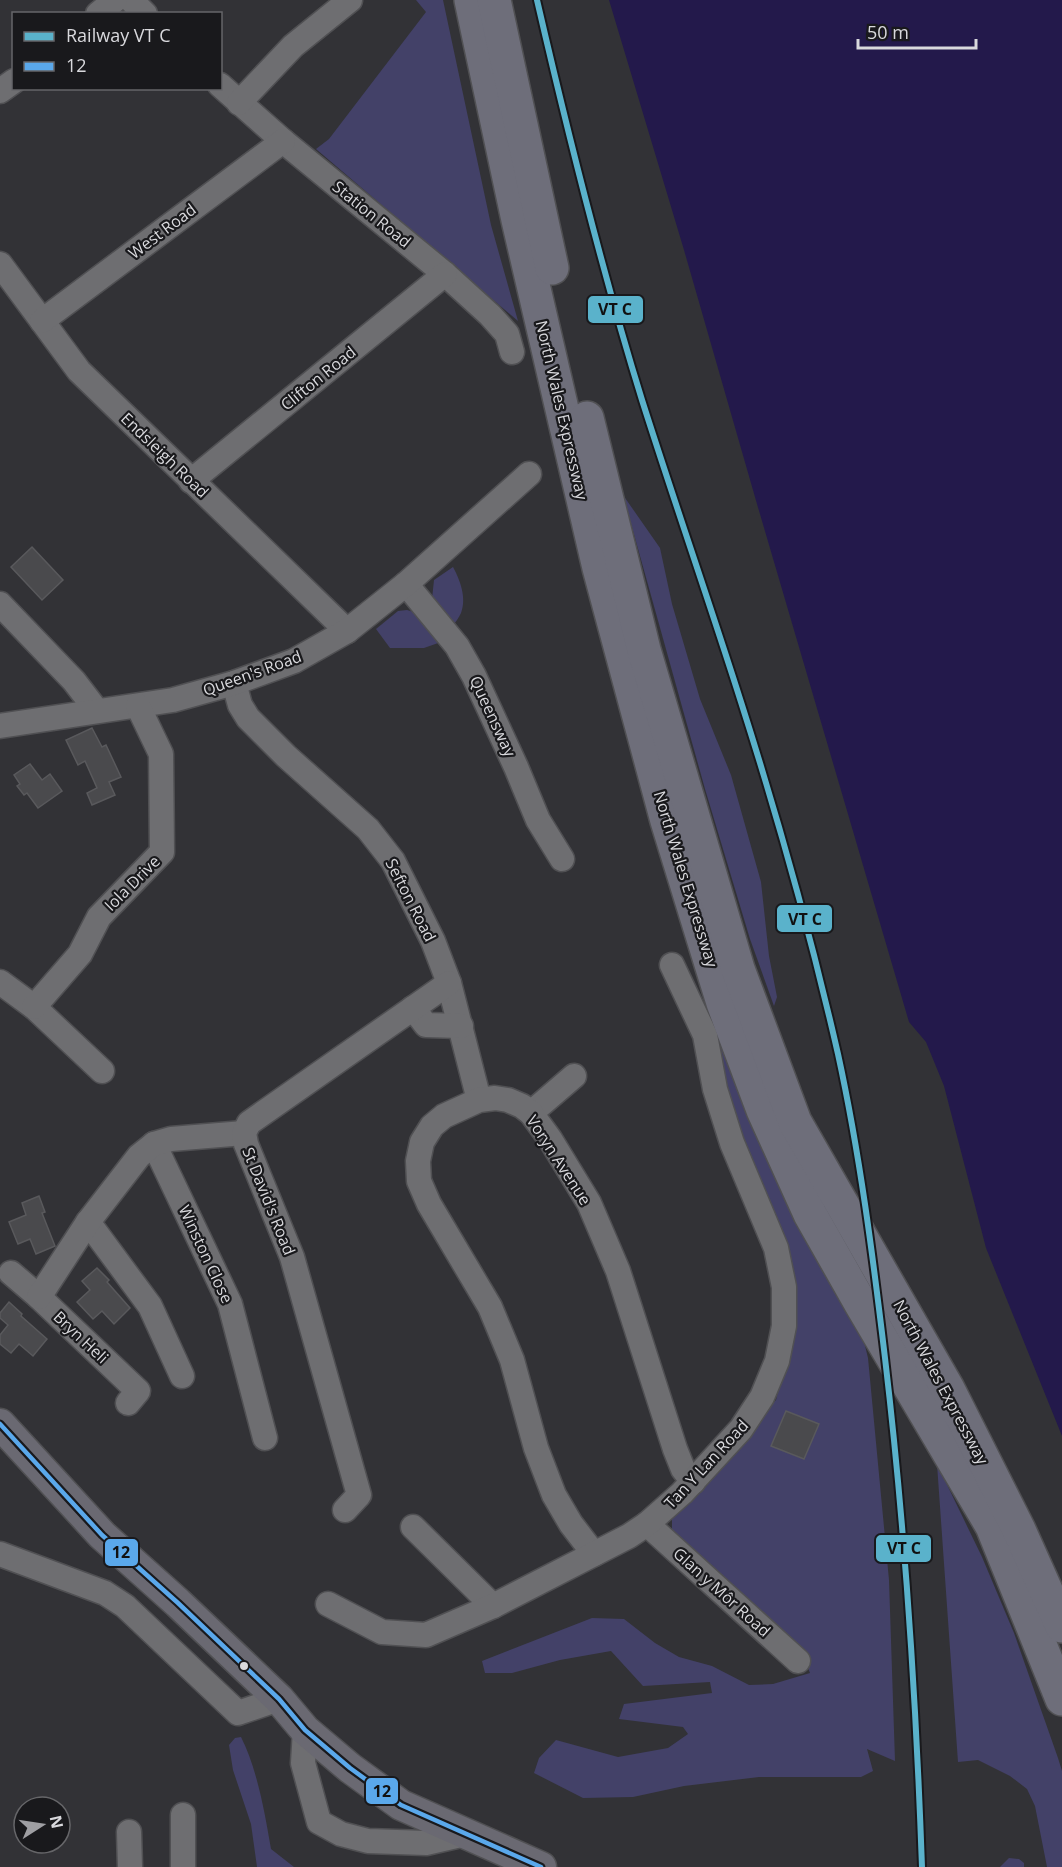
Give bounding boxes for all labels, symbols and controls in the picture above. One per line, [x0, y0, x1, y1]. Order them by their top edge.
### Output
legend [12, 12, 222, 90]
scale bar [858, 12, 976, 50]
text: 50 m [867, 20, 909, 44]
text: Railway VT C [66, 23, 171, 47]
text: 12 [66, 53, 87, 77]
street label: Station Road [328, 176, 416, 252]
street label: West Road [124, 198, 200, 264]
line badge: VT C [587, 295, 644, 324]
text: VT C [598, 298, 632, 320]
street label: North Wales Expressway [531, 318, 594, 503]
street label: Clifton Road [276, 341, 360, 415]
street label: Endsleigh Road [116, 407, 214, 503]
street label: Queen's Road [200, 645, 304, 701]
street label: Queensway [465, 672, 522, 761]
street label: North Wales Expressway [649, 788, 724, 971]
street label: Iola Drive [99, 850, 165, 916]
street label: Sefton Road [381, 855, 441, 945]
line badge: VT C [776, 904, 833, 933]
text: VT C [788, 908, 822, 930]
street label: Voryn Avenue [522, 1111, 596, 1209]
street label: St David's Road [237, 1144, 301, 1258]
street label: Winston Close [174, 1201, 238, 1307]
street label: North Wales Expressway [888, 1296, 994, 1469]
street label: Bryn Heli [49, 1306, 113, 1368]
street label: Tan Y Lan Road [659, 1415, 753, 1513]
line badge: VT C [875, 1534, 932, 1563]
text: VT C [887, 1537, 921, 1559]
line badge: 12 [104, 1538, 139, 1567]
text: 12 [112, 1541, 130, 1563]
street label: Glan y Môr Road [669, 1542, 775, 1642]
unlabelled marker [238, 1660, 250, 1672]
line badge: 12 [365, 1777, 399, 1805]
text: 12 [373, 1780, 391, 1802]
north arrow [12, 1795, 72, 1855]
text: N [45, 1813, 69, 1831]

